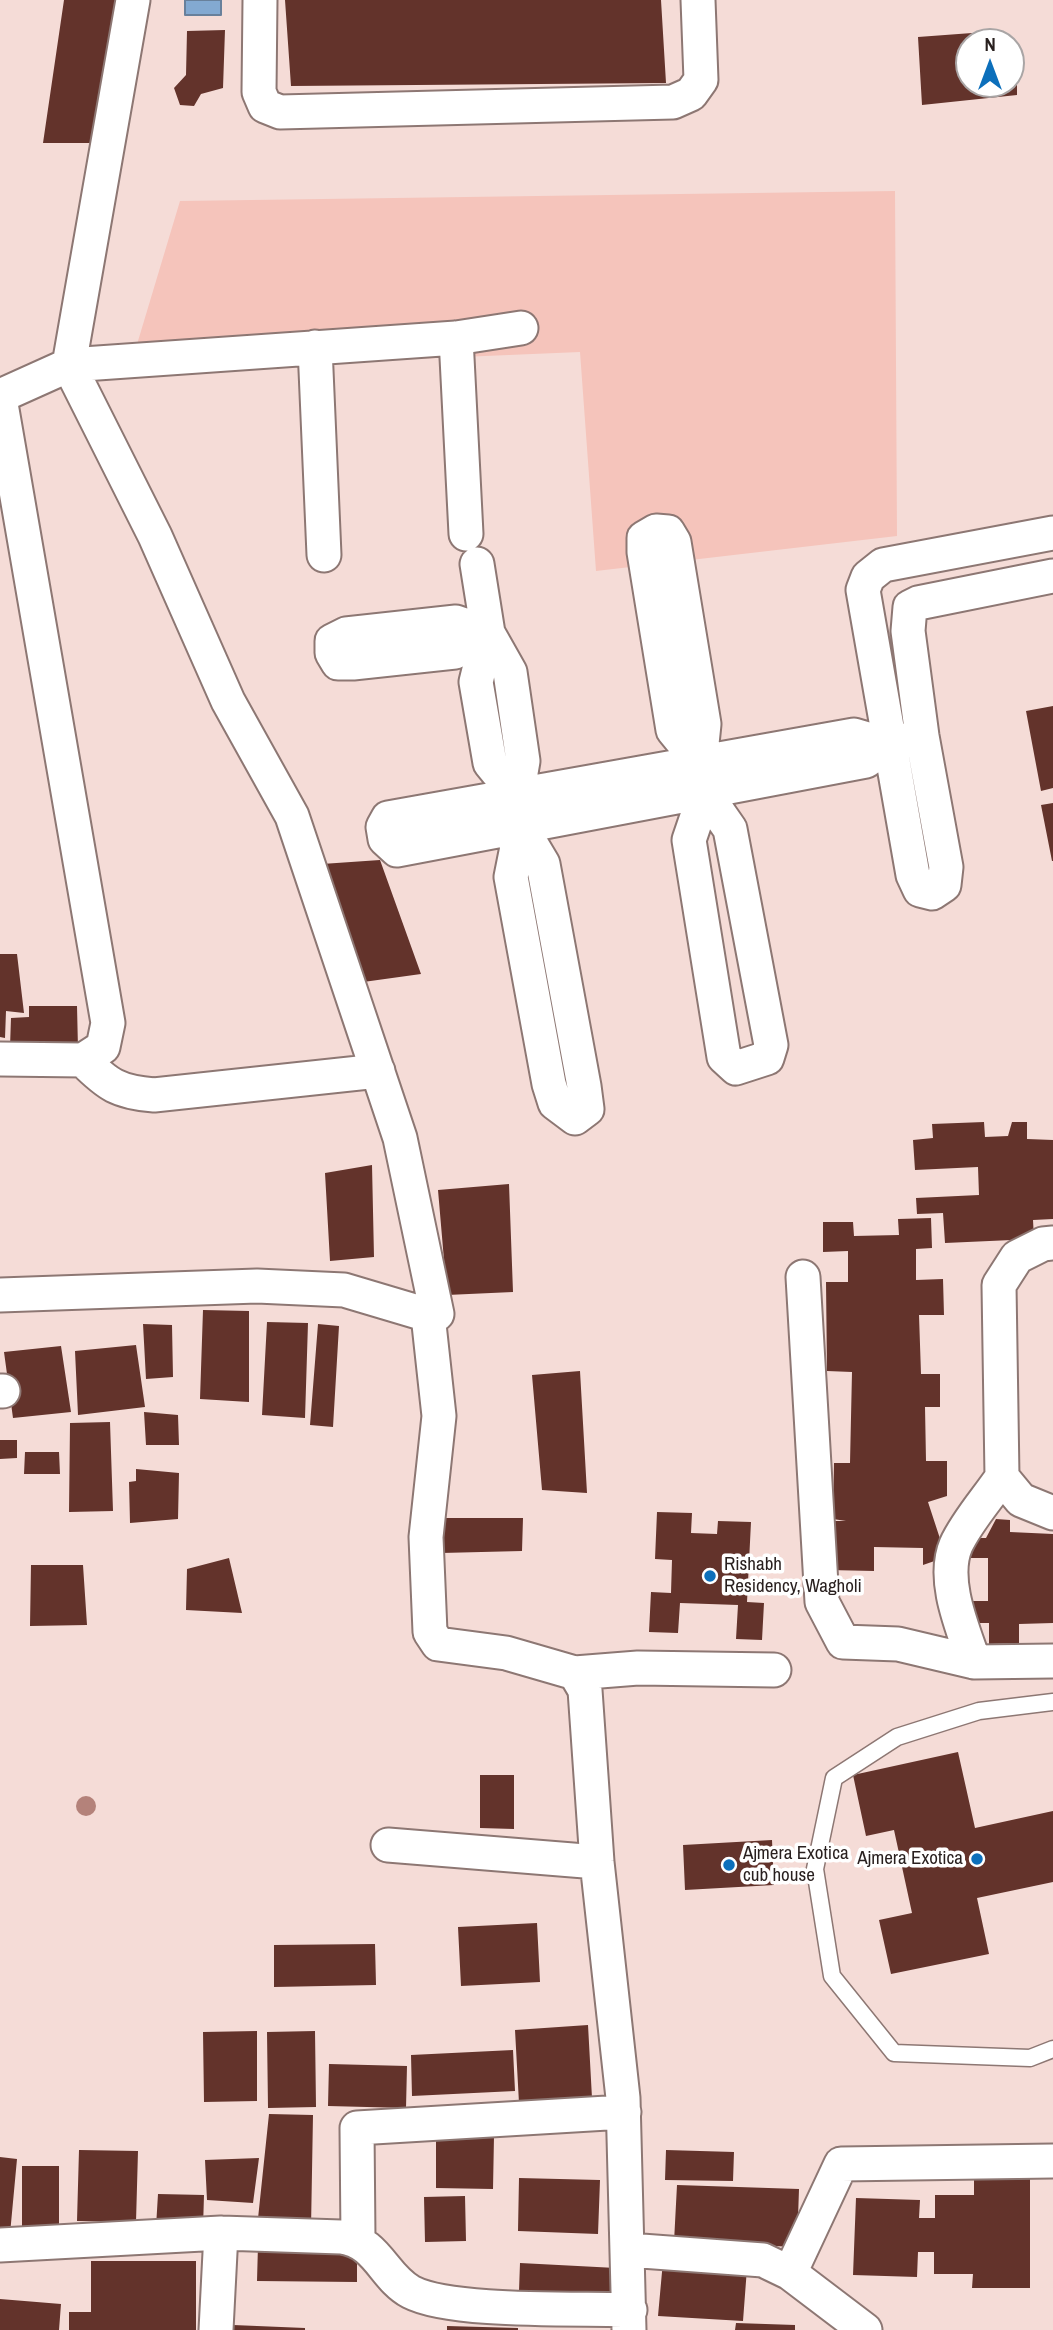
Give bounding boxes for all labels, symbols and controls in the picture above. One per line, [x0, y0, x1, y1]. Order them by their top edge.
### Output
north arrow [955, 28, 1025, 98]
text: N [984, 31, 996, 57]
place label: Rishabh Residency, Wagholi [724, 1554, 862, 1598]
marker: Rishabh Residency, Wagholi [702, 1568, 718, 1584]
place label: Ajmera Exotica cub house [743, 1843, 849, 1887]
place label: Ajmera Exotica [857, 1848, 963, 1870]
marker: Ajmera Exotica [969, 1851, 985, 1867]
marker: Ajmera Exotica cub house [721, 1857, 737, 1873]

